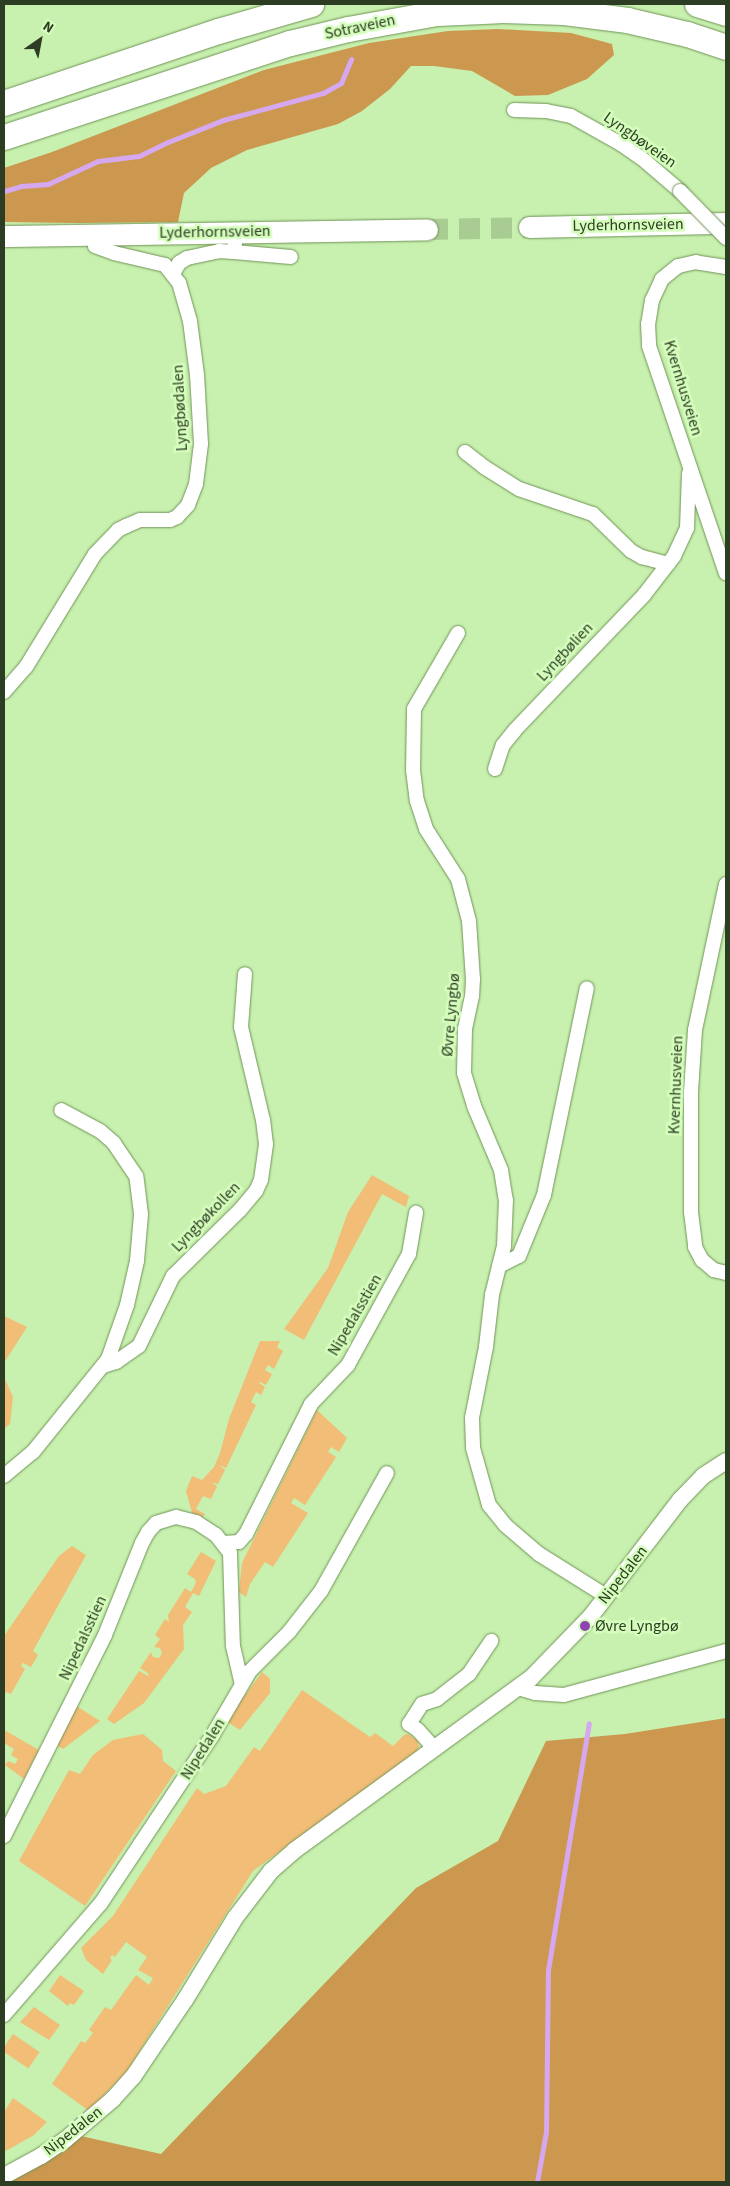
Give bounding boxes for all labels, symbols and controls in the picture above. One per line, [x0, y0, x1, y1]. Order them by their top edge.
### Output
street label: Sotraveien [323, 10, 397, 44]
north arrow [15, 15, 65, 65]
text: N [39, 16, 58, 38]
street label: Lyngbøveien [600, 108, 680, 172]
street label: Lyderhornsveien [572, 214, 684, 236]
street label: Lyderhornsveien [159, 221, 271, 243]
street label: Kvernhusveien [659, 338, 707, 438]
street label: Lyngbødalen [168, 364, 192, 452]
street label: Lyngbølien [533, 618, 597, 686]
street label: Øvre Lyngbø [438, 973, 464, 1057]
street label: Kvernhusveien [665, 1035, 687, 1135]
street label: Lyngbøkollen [168, 1178, 244, 1256]
street label: Nipedalsstien [324, 1271, 386, 1359]
street label: Nipedalen [594, 1542, 652, 1608]
street label: Nipedalsstien [55, 1593, 111, 1683]
place label: Øvre Lyngbø [595, 1616, 679, 1636]
marker: Øvre Lyngbø [579, 1620, 591, 1632]
street label: Nipedalen [177, 1715, 229, 1783]
street label: Nipedalen [40, 2102, 106, 2160]

